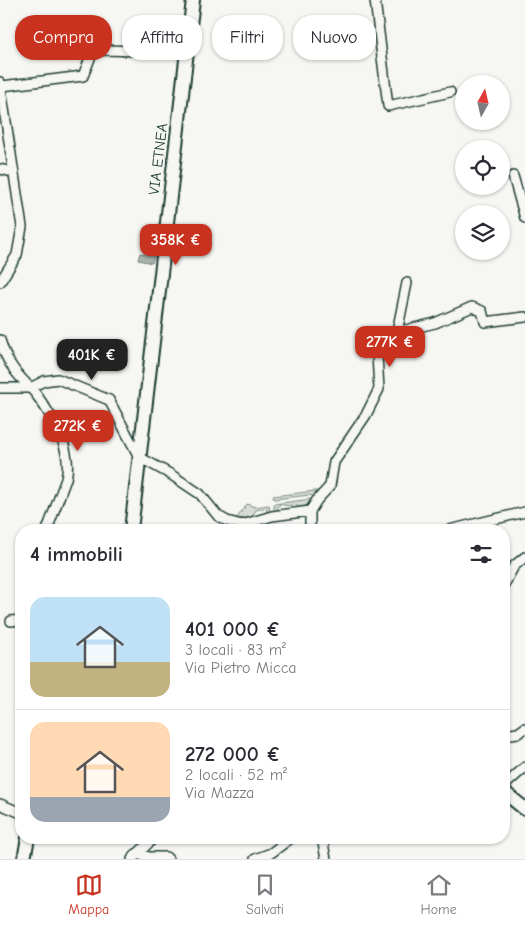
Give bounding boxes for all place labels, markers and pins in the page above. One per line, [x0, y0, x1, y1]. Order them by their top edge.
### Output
pin: 358K € [135, 224, 217, 266]
pin: 277K € [349, 326, 431, 368]
pin: 401K € [51, 338, 133, 381]
pin: 272K € [37, 410, 119, 452]

